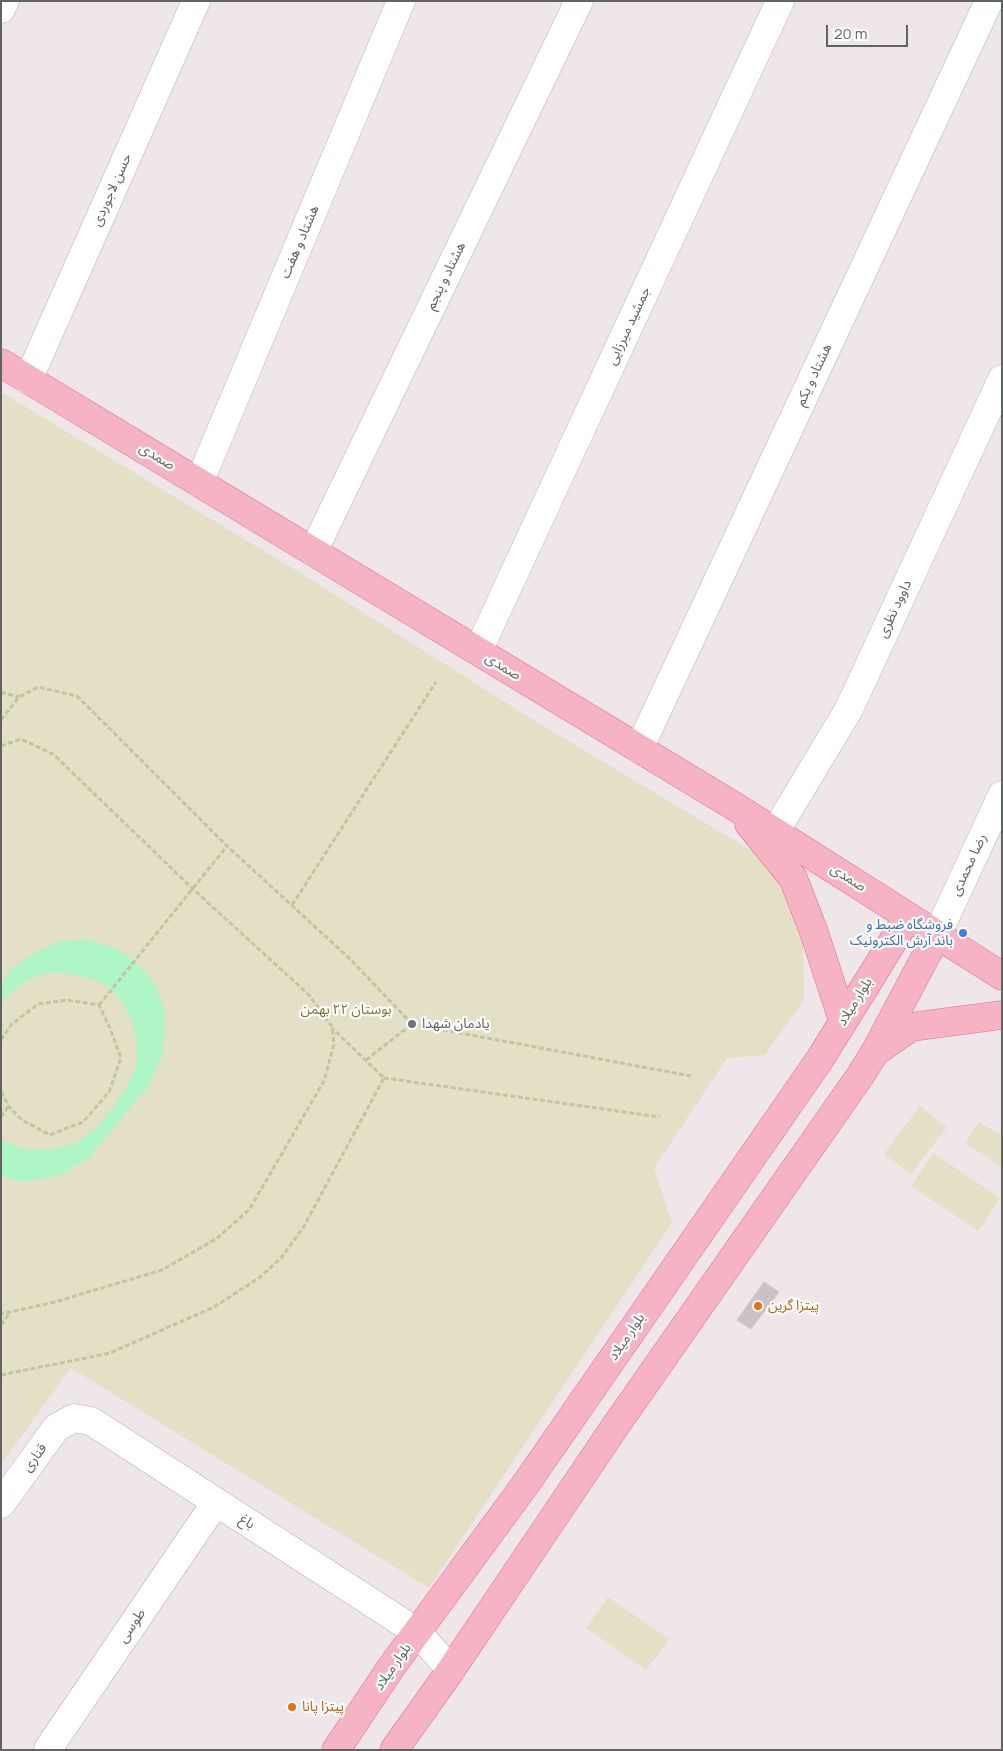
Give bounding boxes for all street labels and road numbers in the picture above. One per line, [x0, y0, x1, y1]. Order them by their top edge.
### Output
street label: حسن لاجوردی [88, 151, 136, 229]
street label: هشتاد و هفت [277, 203, 323, 281]
street label: هشتاد و پنجم [422, 239, 470, 313]
street label: جمشید میرزایی [604, 284, 654, 368]
street label: هشتاد و یکم [792, 341, 836, 409]
street label: صمدی [136, 440, 178, 474]
street label: داوود نظری [874, 577, 916, 641]
street label: صمدی [482, 650, 524, 684]
street label: رضا محمدی [947, 831, 991, 899]
street label: صمدی [827, 861, 869, 895]
street label: بلوار میلاد [834, 975, 876, 1029]
street label: بلوار میلاد [605, 1310, 649, 1364]
street label: قناری [19, 1441, 51, 1475]
street label: باغ [236, 1511, 258, 1533]
street label: طوسی [115, 1606, 149, 1646]
street label: بلوار میلاد [371, 1640, 415, 1694]

